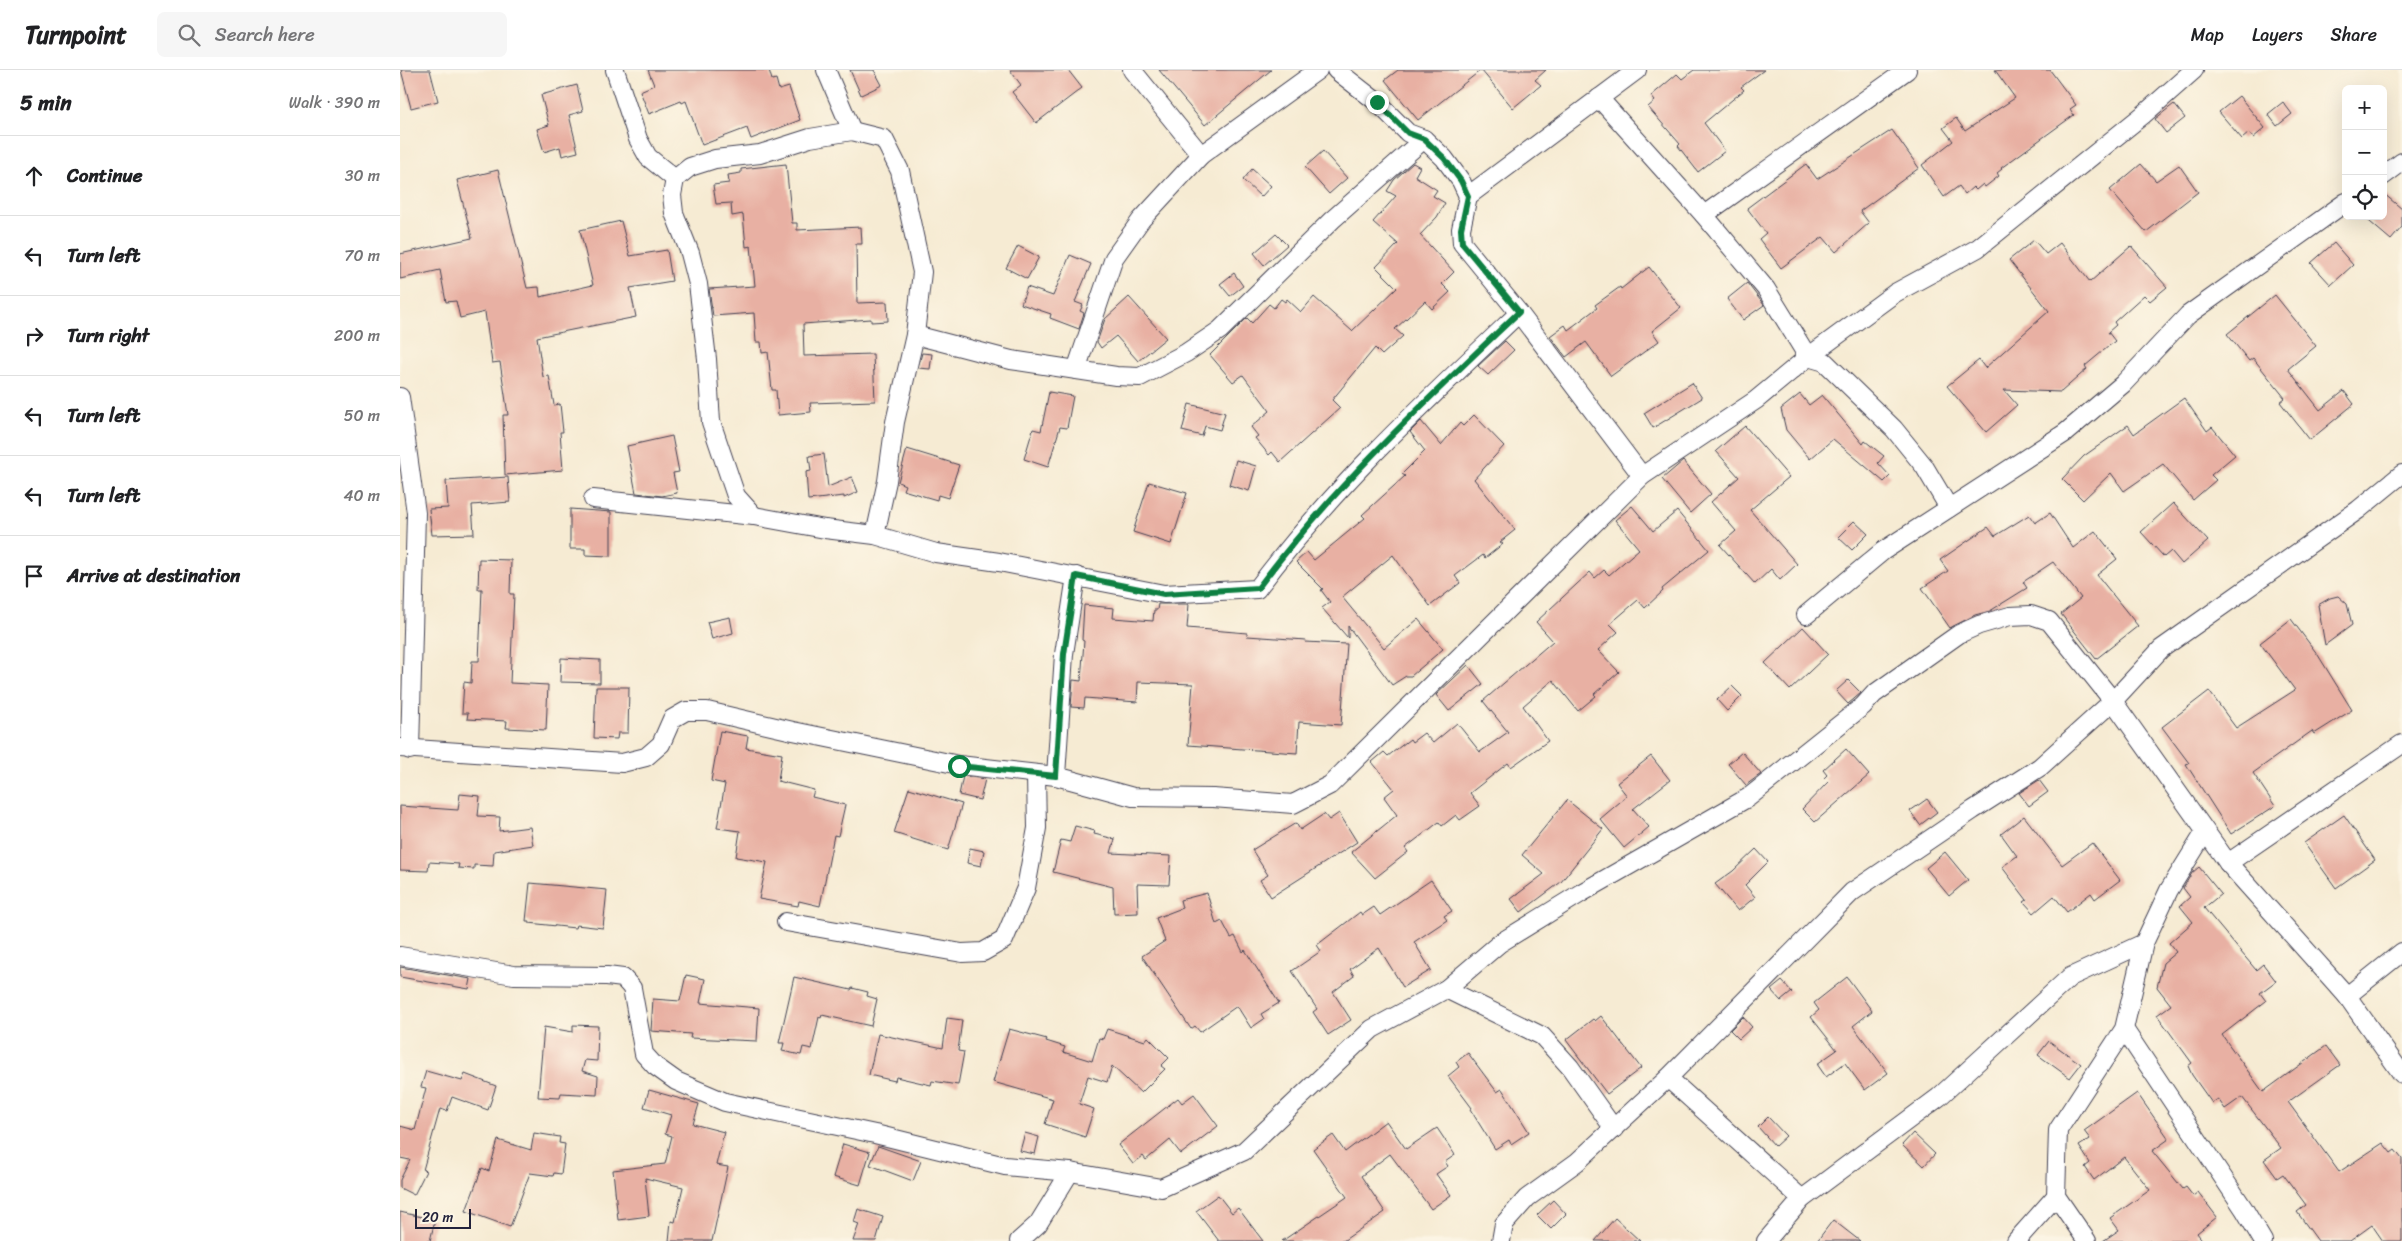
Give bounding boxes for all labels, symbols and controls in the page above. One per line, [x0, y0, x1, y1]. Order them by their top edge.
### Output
search box [157, 12, 507, 57]
text: Turnpoint [25, 14, 127, 56]
text: Search here [215, 18, 315, 51]
text: Map [2191, 19, 2224, 51]
text: Layers [2252, 19, 2303, 51]
text: Share [2331, 19, 2377, 51]
icon: search [175, 21, 203, 49]
text: 5 min [20, 84, 72, 122]
map controls [2342, 85, 2387, 220]
button: + [2342, 85, 2387, 130]
text: Walk · 390 m [289, 88, 380, 117]
route end [1366, 91, 1389, 114]
button: − [2342, 130, 2387, 175]
text: Continue [67, 159, 143, 192]
text: 30 m [345, 161, 380, 190]
icon: ahead [20, 162, 48, 190]
button: locate [2342, 175, 2387, 220]
text: Turn left [67, 239, 140, 272]
text: 70 m [344, 241, 380, 270]
icon: left [20, 242, 48, 270]
text: Turn right [67, 319, 149, 352]
text: 200 m [334, 321, 380, 350]
icon: right [20, 322, 48, 350]
text: Turn left [67, 399, 140, 432]
text: 50 m [344, 401, 380, 430]
icon: left [20, 402, 48, 430]
text: Turn left [67, 479, 140, 512]
text: 40 m [343, 481, 380, 510]
icon: left [20, 482, 48, 510]
text: Arrive at destination [67, 559, 240, 592]
icon: arrive [20, 562, 48, 590]
route start [948, 755, 971, 778]
text: 20 m [422, 1205, 453, 1230]
scale bar [415, 1206, 471, 1229]

